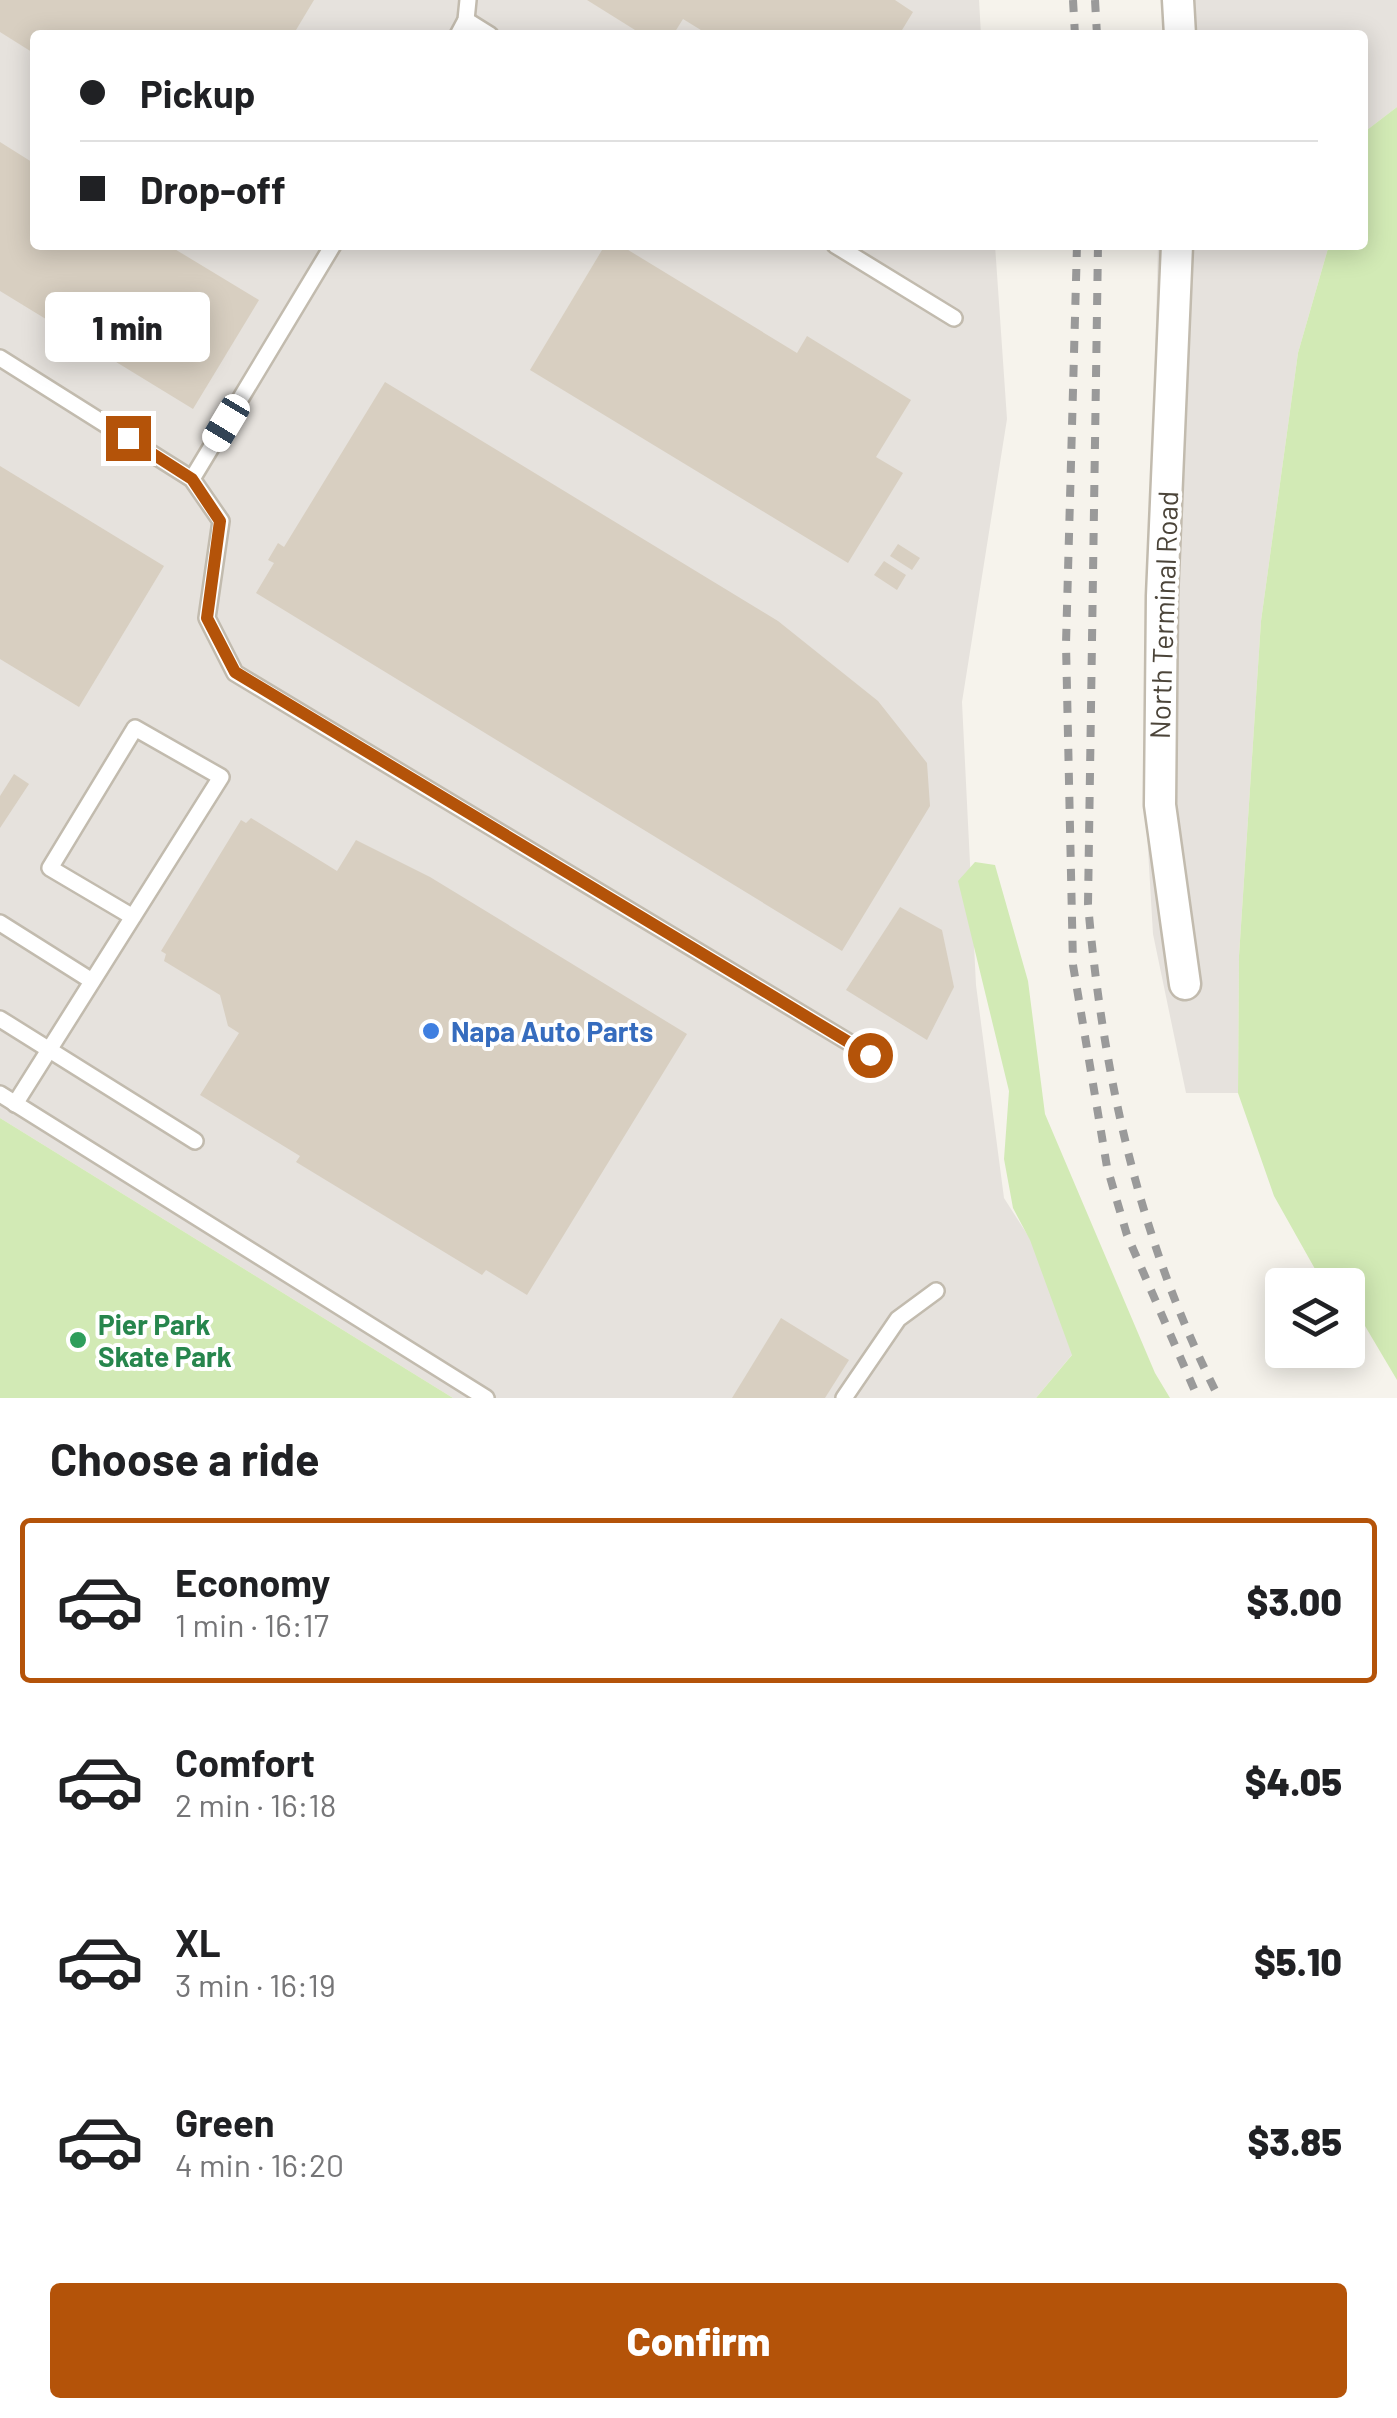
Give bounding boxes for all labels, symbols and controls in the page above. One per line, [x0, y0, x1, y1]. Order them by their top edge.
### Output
text: Pickup [140, 70, 255, 116]
text: Drop-off [140, 166, 286, 212]
callout: 1 min [46, 293, 210, 363]
text: 1 min [92, 308, 163, 346]
car [198, 390, 254, 456]
route end [106, 416, 151, 461]
street label: North Terminal Road [1142, 490, 1184, 740]
place label: Napa Auto Parts [451, 1014, 653, 1048]
marker: Napa Auto Parts [420, 1020, 442, 1042]
route start [848, 1033, 893, 1078]
map controls [1265, 1268, 1365, 1368]
button: layers [1265, 1268, 1365, 1368]
place label: Pier Park Skate Park [98, 1307, 232, 1373]
marker: Pier Park Skate Park [67, 1329, 89, 1351]
text: Choose a ride [50, 1431, 320, 1485]
icon: car [55, 1556, 145, 1646]
text: Economy [175, 1559, 330, 1605]
text: $3.00 [1247, 1578, 1342, 1624]
text: 1 min · 16:17 [175, 1605, 329, 1643]
icon: car [55, 1736, 145, 1826]
text: Comfort [175, 1739, 315, 1785]
text: $4.05 [1245, 1758, 1342, 1804]
text: 2 min · 16:18 [175, 1785, 336, 1823]
icon: car [55, 1916, 145, 2006]
text: XL [175, 1919, 221, 1965]
text: $5.10 [1254, 1938, 1342, 1984]
text: 3 min · 16:19 [175, 1965, 336, 2003]
icon: car [55, 2096, 145, 2186]
text: Green [175, 2099, 275, 2145]
text: $3.85 [1247, 2118, 1342, 2164]
text: 4 min · 16:20 [175, 2145, 344, 2183]
button: Confirm [50, 2283, 1347, 2398]

